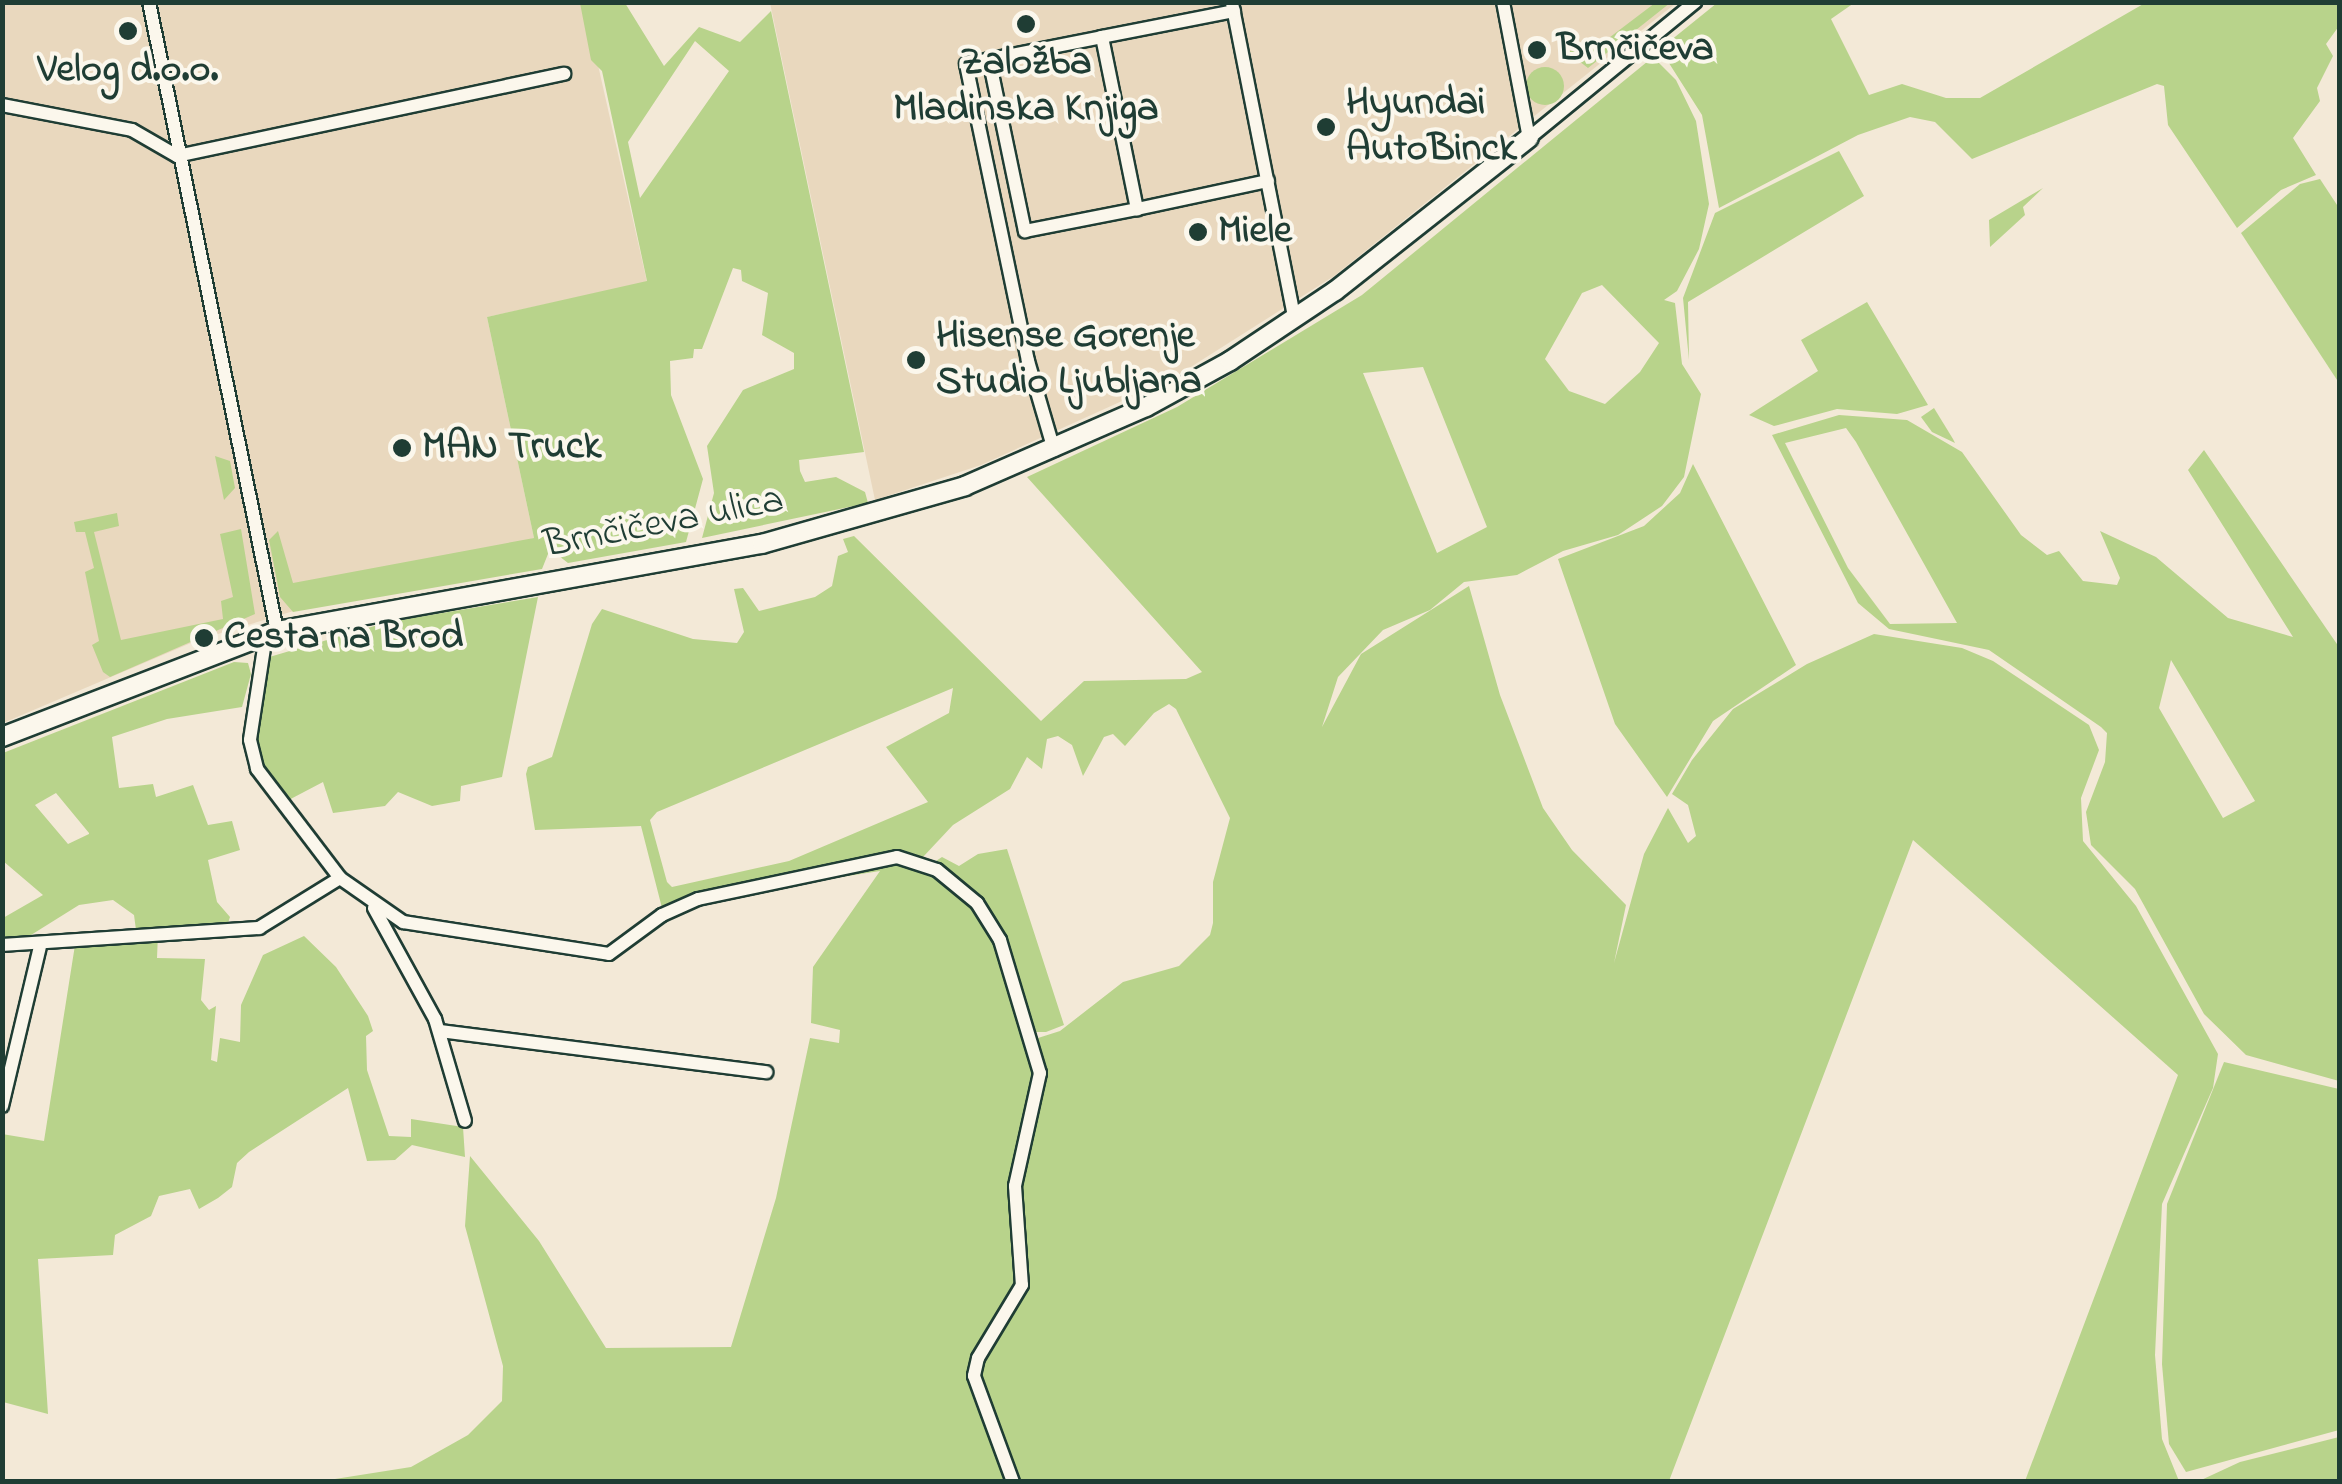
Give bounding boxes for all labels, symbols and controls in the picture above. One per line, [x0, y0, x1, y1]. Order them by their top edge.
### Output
marker: Založba Mladinska Knjiga [1015, 13, 1037, 35]
marker: Velog d.o.o. [117, 20, 139, 42]
place label: Brnčičeva [1557, 26, 1714, 74]
marker: Brnčičeva [1526, 39, 1548, 61]
place label: Založba Mladinska Knjiga [893, 40, 1159, 134]
place label: Velog d.o.o. [38, 47, 218, 95]
place label: Hyundai AutoBinck [1346, 80, 1517, 174]
marker: Hyundai AutoBinck [1315, 116, 1337, 138]
place label: Miele [1218, 208, 1292, 256]
marker: Miele [1187, 221, 1209, 243]
place label: Hisense Gorenje Studio Ljubljana [936, 313, 1201, 407]
marker: Hisense Gorenje Studio Ljubljana [905, 349, 927, 371]
place label: MAN Truck [422, 424, 601, 472]
marker: MAN Truck [391, 437, 413, 459]
street label: Brnčičeva ulica [540, 477, 788, 571]
place label: Cesta na Brod [224, 614, 463, 662]
marker: Cesta na Brod [193, 627, 215, 649]

